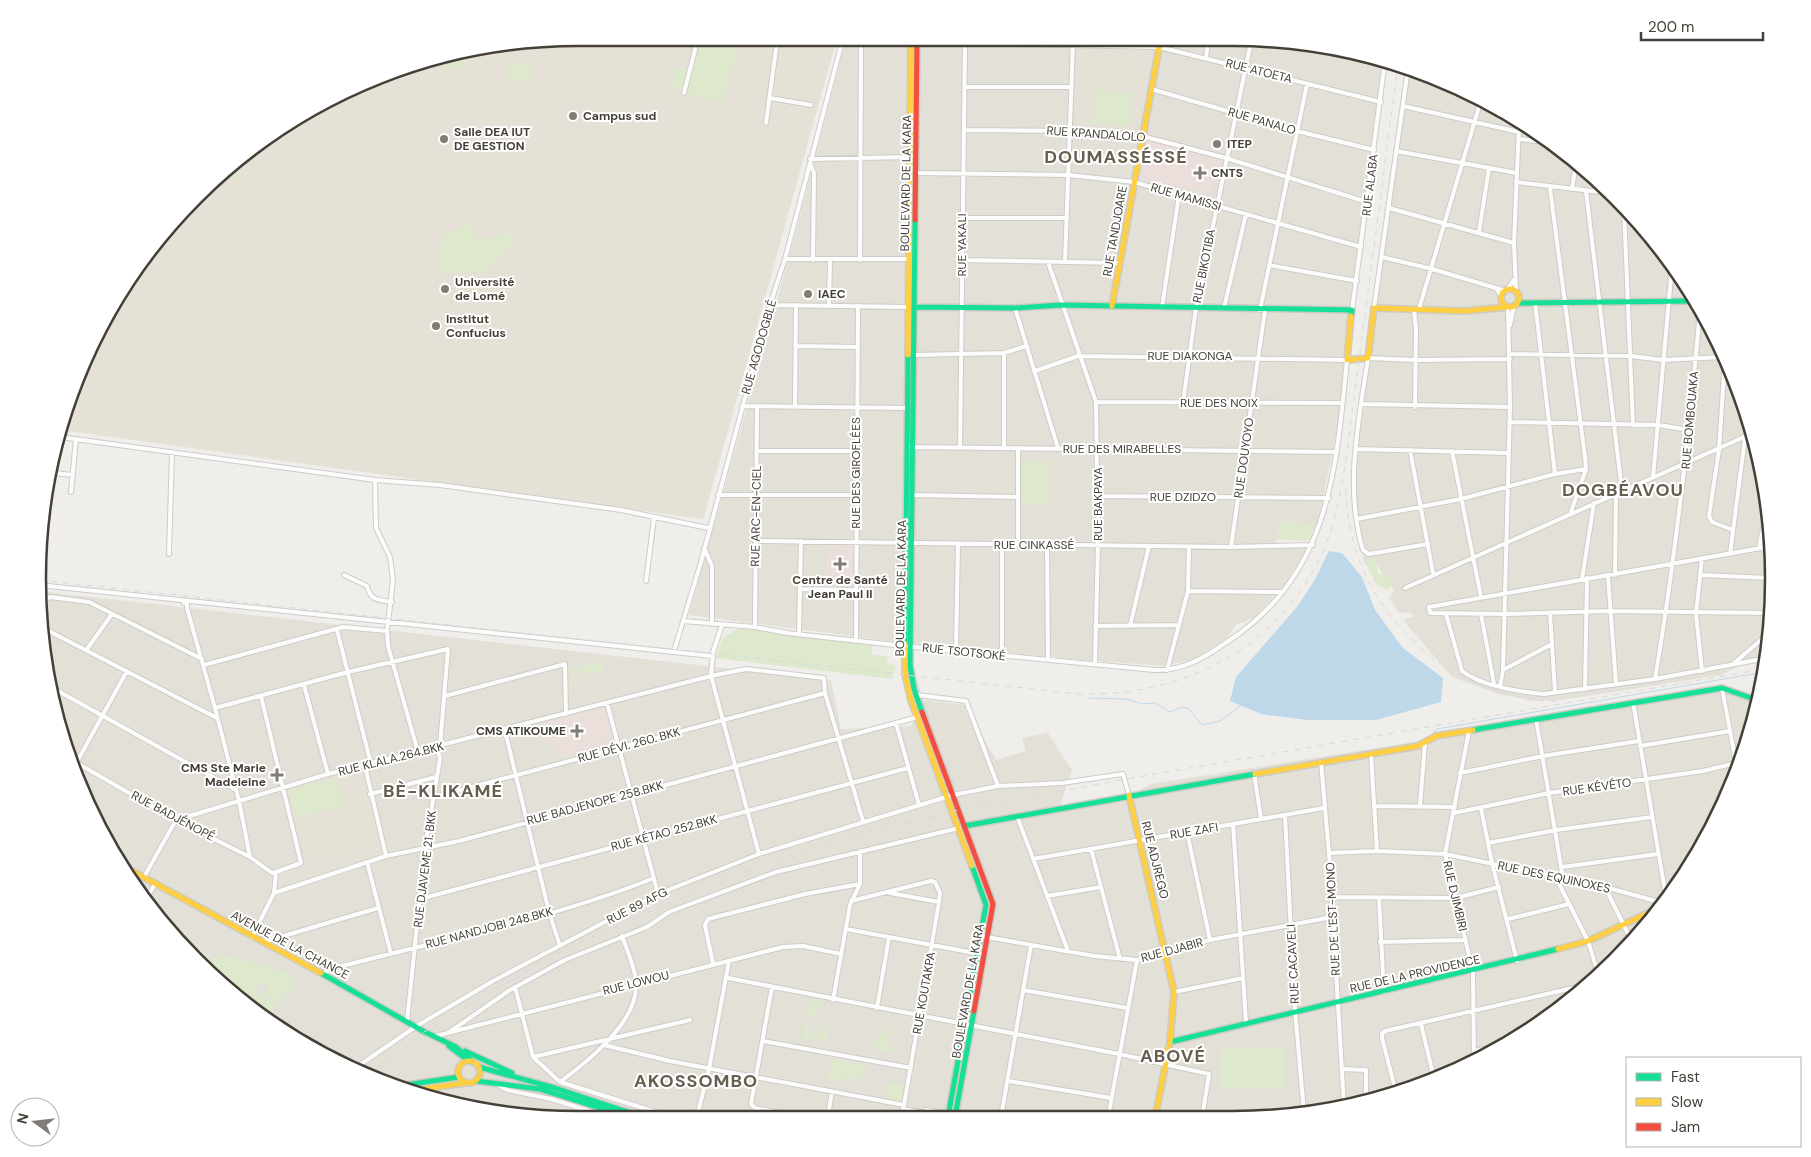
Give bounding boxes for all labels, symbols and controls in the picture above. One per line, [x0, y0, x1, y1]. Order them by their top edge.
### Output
scale bar [1641, 10, 1764, 42]
text: 200 m [1648, 17, 1694, 37]
street label: RUE ATOETA [1224, 55, 1294, 87]
street label: RUE PANALO [1226, 104, 1298, 138]
place label: Campus sud [583, 108, 656, 124]
marker: Campus sud [567, 110, 579, 122]
street label: BOULEVARD DE LA KARA [897, 115, 915, 251]
street label: RUE KPANDALOLO [1046, 123, 1146, 145]
place label: Salle DEA IUT DE GESTION [454, 124, 530, 154]
marker: Salle DEA IUT DE GESTION [438, 133, 450, 145]
place label: ITEP [1227, 136, 1252, 152]
marker: ITEP [1211, 138, 1223, 150]
district label: DOUMASSÉSSÉ [1044, 145, 1188, 169]
street label: RUE ALABA [1358, 153, 1382, 217]
place label: CNTS [1211, 165, 1243, 181]
marker: CNTS [1193, 166, 1207, 180]
street label: RUE MAMISSI [1149, 179, 1223, 215]
street label: RUE TANDJOARE [1099, 184, 1131, 278]
street label: RUE YAKALI [954, 213, 970, 277]
street label: RUE BIKOTIBA [1189, 228, 1219, 304]
place label: Université de Lomé [455, 274, 514, 304]
marker: Université de Lomé [439, 283, 451, 295]
place label: IAEC [818, 286, 846, 302]
marker: IAEC [802, 288, 814, 300]
street label: RUE AGODOGBLÉ [738, 298, 780, 396]
place label: Institut Confucius [446, 311, 506, 341]
marker: Institut Confucius [430, 320, 442, 332]
street label: RUE DIAKONGA [1147, 348, 1233, 364]
street label: RUE BOMBOUAKA [1678, 370, 1702, 470]
street label: RUE DES NOIX [1180, 395, 1258, 411]
street label: RUE DES GIROFLÉES [848, 417, 864, 529]
street label: RUE DOUYOYO [1230, 417, 1258, 499]
street label: RUE DES MIRABELLES [1063, 441, 1181, 457]
street label: RUE ARC-EN-CIEL [747, 465, 765, 567]
street label: RUE BAKPAYA [1090, 467, 1106, 541]
district label: DOGBÉAVOU [1562, 478, 1684, 502]
street label: RUE DZIDZO [1150, 489, 1216, 505]
street label: BOULEVARD DE LA KARA [892, 520, 910, 656]
street label: RUE CINKASSÉ [994, 537, 1074, 553]
marker: Centre de Santé Jean Paul II [833, 557, 847, 571]
place label: Centre de Santé Jean Paul II [792, 572, 888, 602]
street label: RUE TSOTSOKÉ [921, 640, 1007, 664]
place label: CMS ATIKOUME [476, 723, 566, 739]
marker: CMS ATIKOUME [570, 724, 584, 738]
street label: RUE DÉVI. 260. BKK [576, 724, 682, 766]
street label: RUE KLALA.264.BKK [337, 738, 445, 780]
place label: CMS Ste Marie Madeleine [181, 760, 266, 790]
marker: CMS Ste Marie Madeleine [270, 768, 284, 782]
street label: RUE KÉVÉTO [1562, 774, 1632, 800]
street label: RUE BADJENOPE 258.BKK [525, 777, 665, 829]
district label: BÈ-KLIKAMÉ [383, 779, 503, 803]
street label: RUE BADJÉNOPÉ [128, 787, 218, 845]
street label: RUE DJAVEME 21. BKK [410, 809, 440, 929]
street label: RUE KÉTAO 252.BKK [609, 811, 719, 855]
street label: RUE ADJREGO [1138, 819, 1172, 901]
street label: RUE ZAFI [1169, 819, 1219, 843]
street label: RUE DES EQUINOXES [1496, 857, 1612, 897]
street label: RUE DJIMBIRI [1439, 859, 1471, 933]
street label: RUE DE L'EST-MONO [1322, 862, 1344, 976]
street label: RUE 89 AFG [604, 884, 670, 928]
street label: RUE NANDJOBI 248.BKK [424, 903, 554, 953]
street label: AVENUE DE LA CHANCE [228, 907, 352, 983]
street label: BOULEVARD DE LA KARA [948, 922, 988, 1060]
street label: RUE CACAVELI [1283, 924, 1303, 1004]
street label: RUE DJABIR [1139, 934, 1205, 966]
street label: RUE KOUTAKPA [909, 951, 939, 1035]
street label: RUE DE LA PROVIDENCE [1348, 951, 1482, 997]
street label: RUE LOWOU [601, 967, 671, 999]
district label: ABOVÉ [1140, 1044, 1206, 1068]
legend [1626, 1057, 1801, 1147]
text: Fast [1671, 1067, 1700, 1087]
district label: AKOSSOMBO [634, 1069, 758, 1093]
text: Slow [1671, 1092, 1704, 1112]
north arrow [10, 1097, 60, 1147]
text: N [12, 1111, 32, 1126]
text: Jam [1671, 1117, 1700, 1137]

